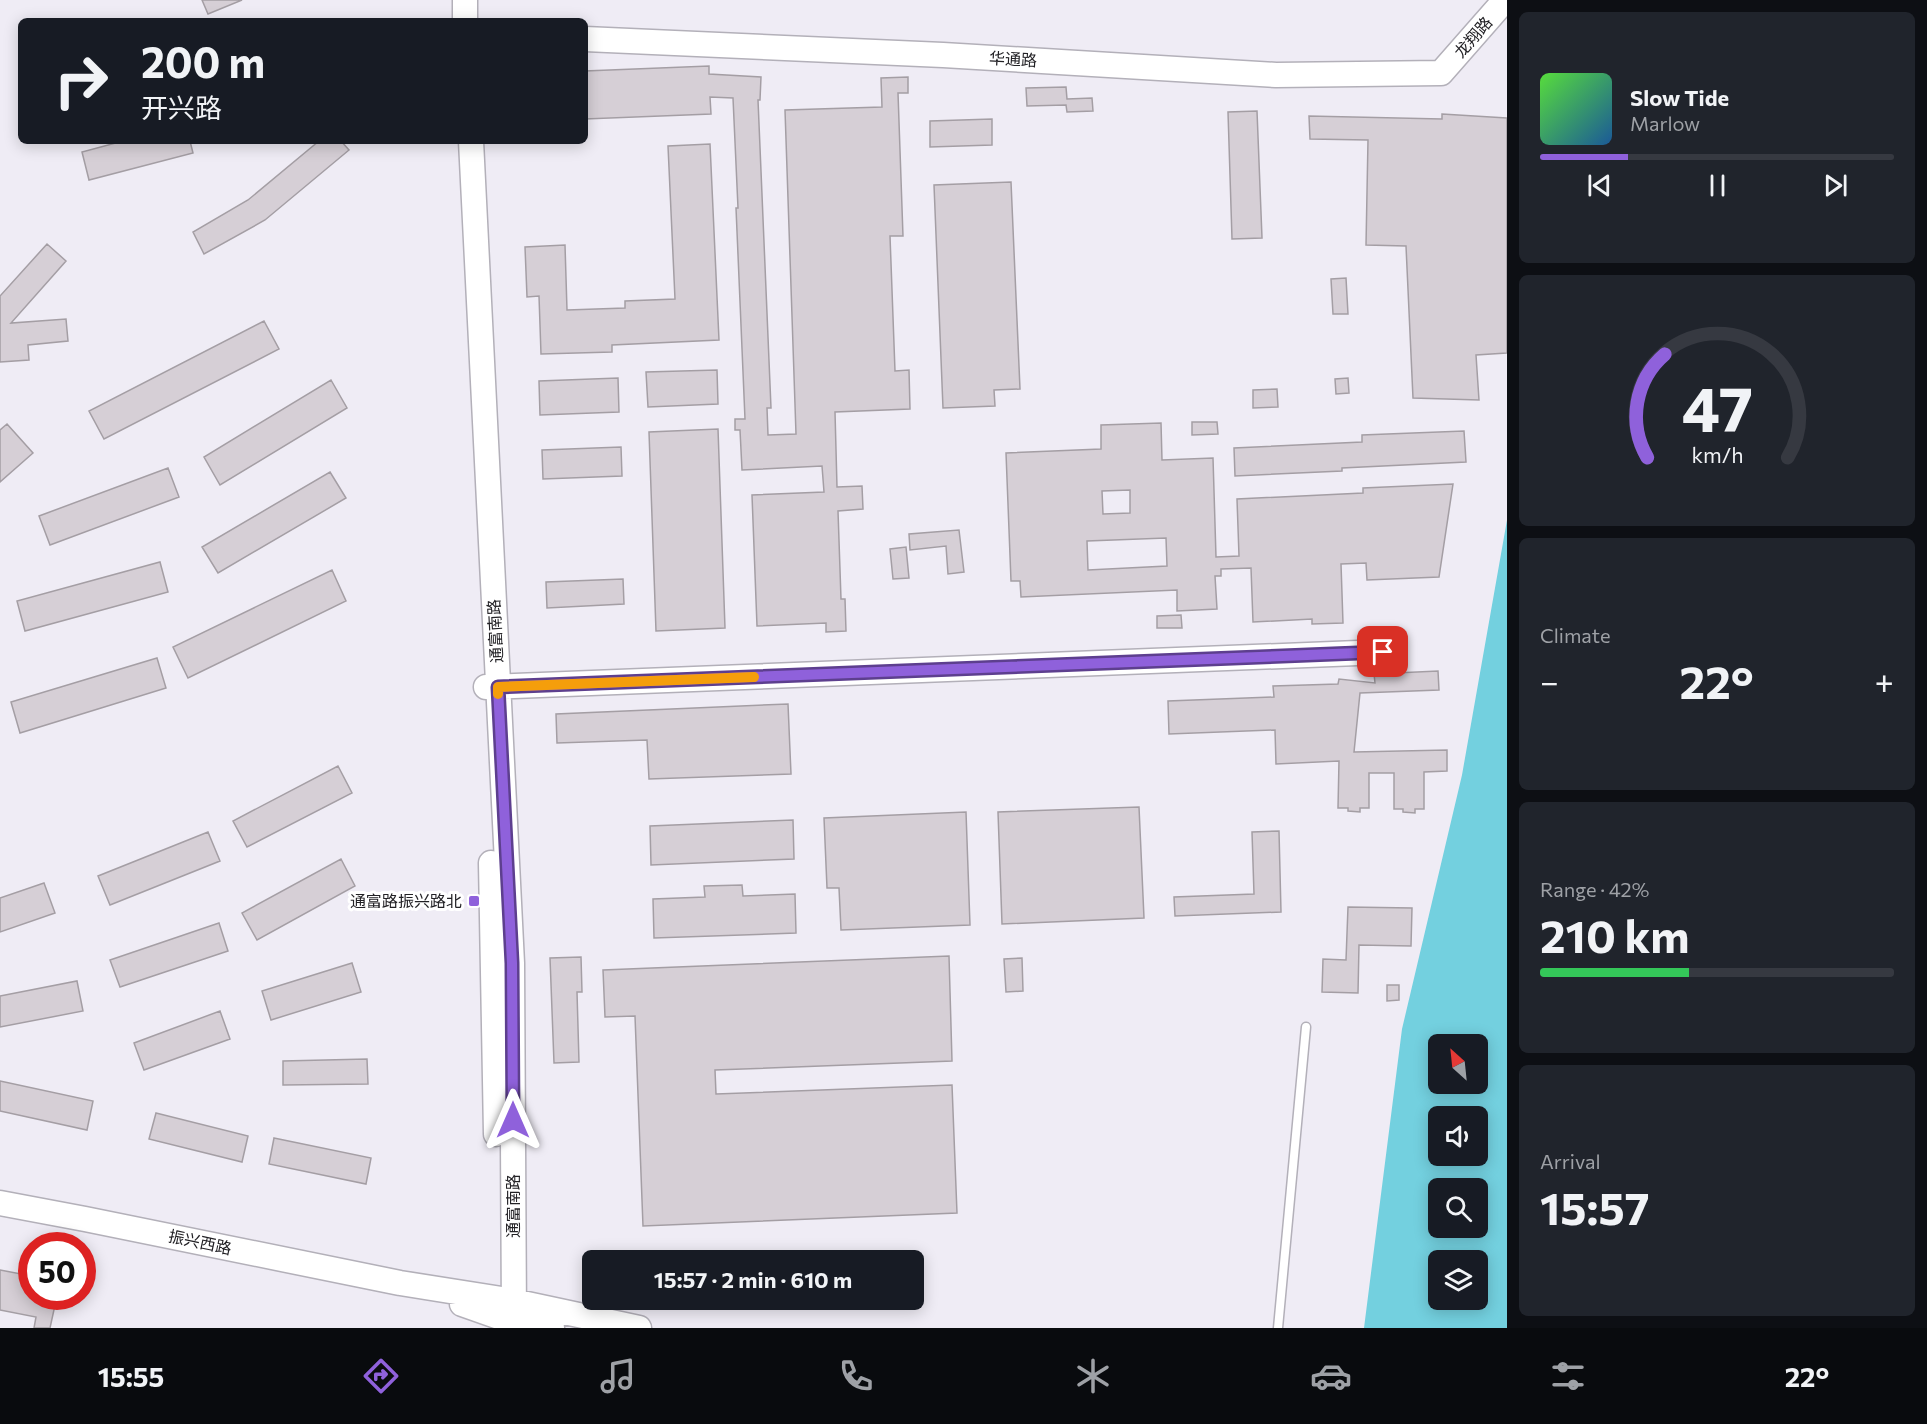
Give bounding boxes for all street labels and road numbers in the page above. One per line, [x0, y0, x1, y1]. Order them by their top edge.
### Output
street label: 龙翔路 [1450, 12, 1496, 61]
street label: 华通路 [989, 48, 1037, 69]
street label: 通富南路 [483, 599, 506, 663]
street label: 通富南路 [503, 1174, 522, 1238]
street label: 振兴西路 [167, 1226, 233, 1257]

